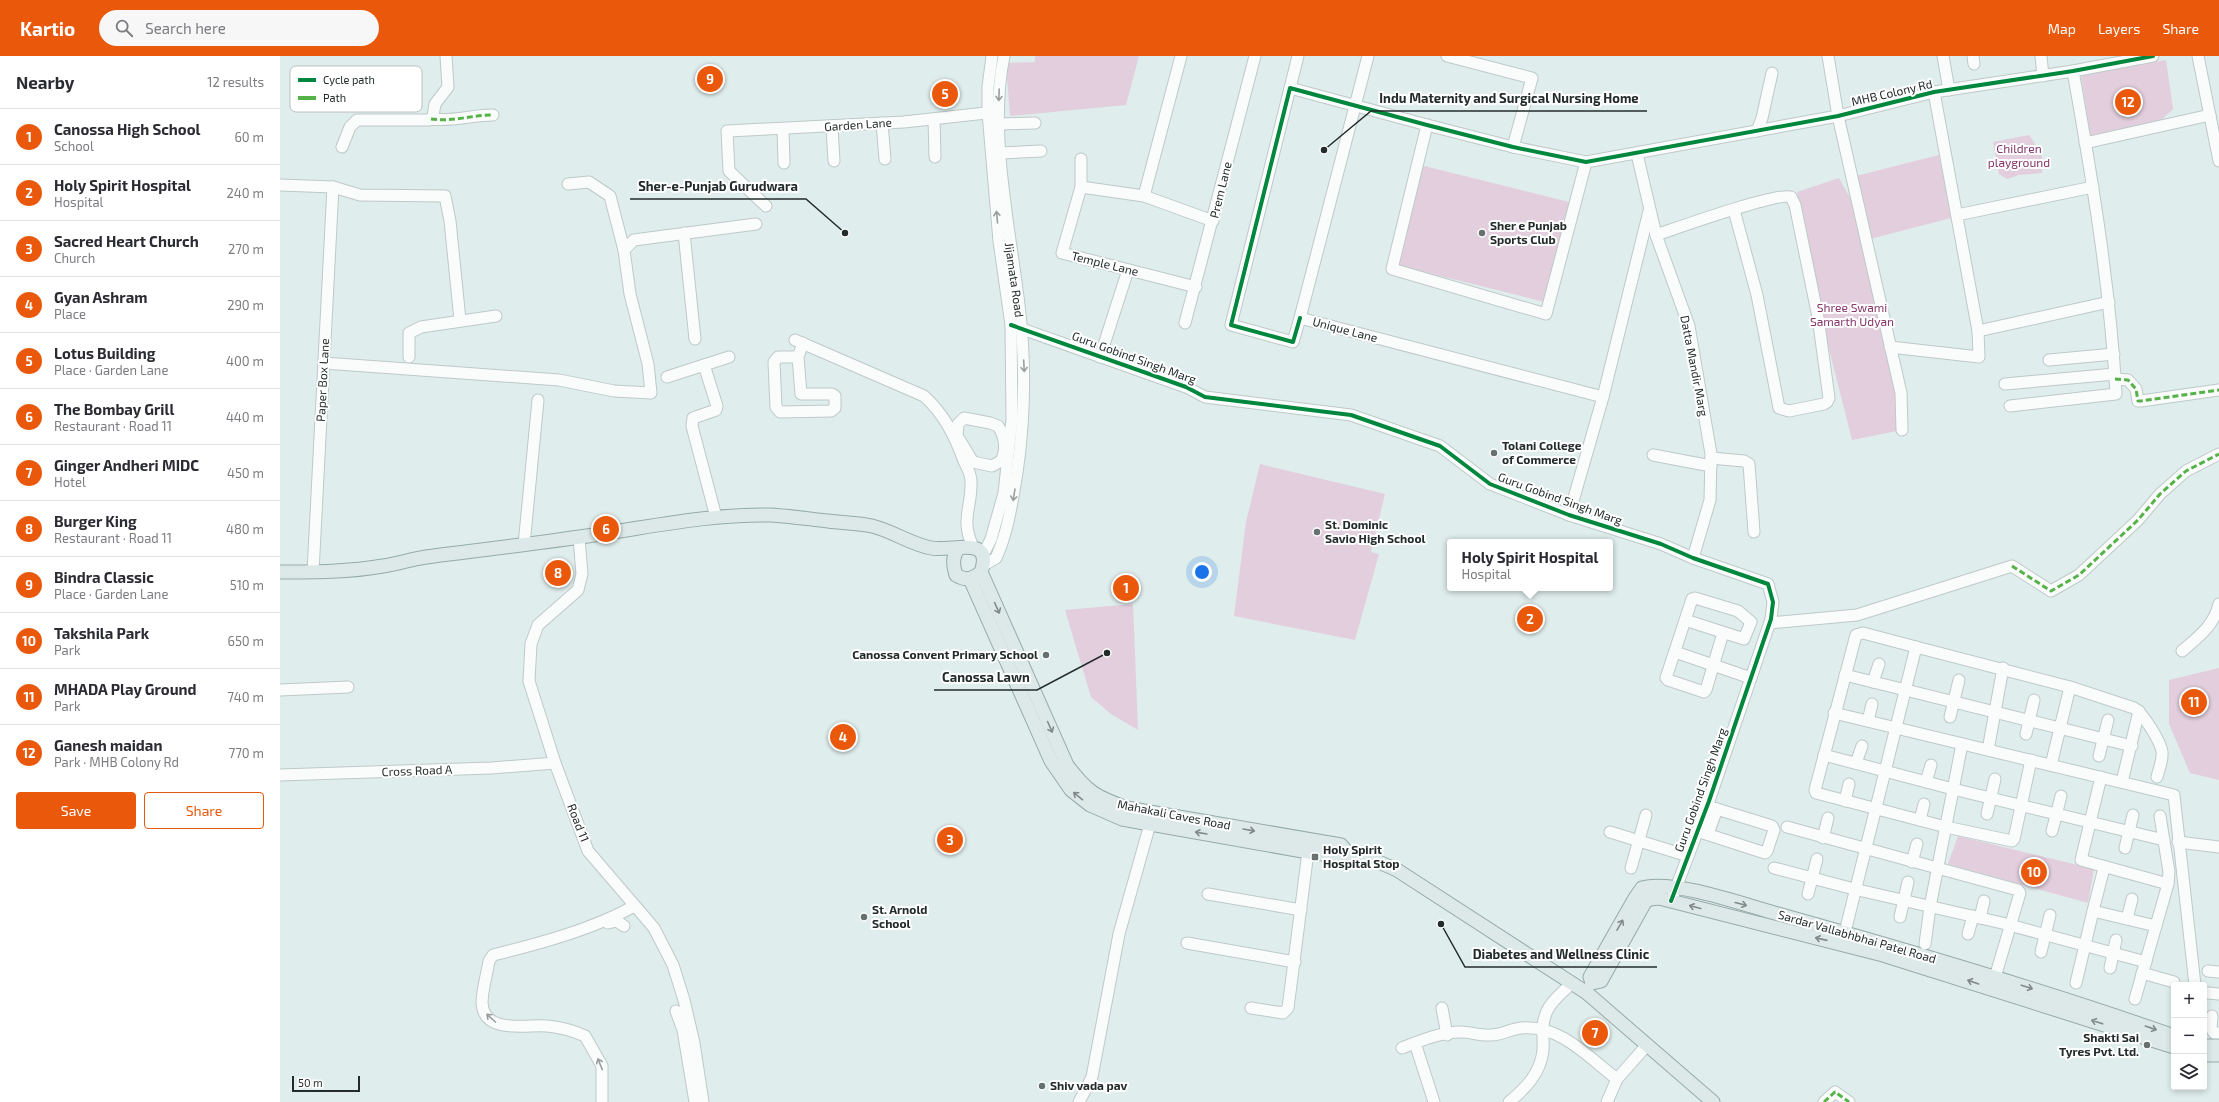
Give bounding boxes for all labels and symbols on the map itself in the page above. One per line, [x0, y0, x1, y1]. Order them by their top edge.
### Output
pin: 9 [697, 64, 723, 94]
legend [290, 66, 422, 112]
text: Cycle path [323, 73, 375, 86]
street label: MHB Colony Rd [1850, 76, 1934, 108]
pin: 5 [932, 79, 958, 109]
callout: Indu Maternity and Surgical Nursing Home [1371, 86, 1647, 111]
pin: 12 [2115, 87, 2141, 117]
one-way arrow [995, 88, 1003, 101]
text: Indu Maternity and Surgical Nursing Home [1379, 90, 1639, 106]
text: Path [323, 91, 346, 104]
street label: Garden Lane [824, 115, 892, 133]
park label: Children playground [1988, 141, 2050, 169]
street label: Prem Lane [1206, 160, 1234, 219]
callout: Sher-e-Punjab Gurudwara [630, 174, 806, 199]
text: Sher-e-Punjab Gurudwara [638, 178, 798, 194]
one-way arrow [993, 211, 1001, 224]
place label: Sher e Punjab Sports Club [1490, 218, 1567, 246]
marker: Sher e Punjab Sports Club [1477, 228, 1487, 238]
street label: Jijamata Road [1002, 242, 1027, 318]
street label: Temple Lane [1070, 248, 1140, 278]
park label: Shree Swami Samarth Udyan [1810, 300, 1894, 328]
street label: Unique Lane [1311, 314, 1379, 344]
street label: Datta Mandir Marg [1678, 314, 1712, 418]
street label: Guru Gobind Singh Marg [1070, 328, 1199, 386]
street label: Paper Box Lane [313, 338, 331, 422]
one-way arrow [1020, 359, 1027, 372]
place label: Tolani College of Commerce [1502, 438, 1582, 466]
marker: Tolani College of Commerce [1489, 448, 1499, 458]
street label: Guru Gobind Singh Marg [1496, 469, 1625, 527]
one-way arrow [1010, 488, 1018, 501]
pin: 6 [593, 514, 619, 544]
place label: St. Dominic Savio High School [1325, 517, 1425, 545]
marker: St. Dominic Savio High School [1312, 527, 1322, 537]
pin: 8 [545, 558, 571, 588]
your location [1192, 562, 1212, 582]
pin: 1 [1113, 573, 1139, 603]
one-way arrow [994, 601, 1001, 613]
pin: 2 [1517, 604, 1543, 634]
place label: Canossa Convent Primary School [852, 647, 1038, 662]
marker: Canossa Convent Primary School [1041, 650, 1051, 660]
callout: Canossa Lawn [934, 665, 1037, 690]
text: Canossa Lawn [942, 669, 1030, 685]
pin: 11 [2181, 687, 2207, 717]
one-way arrow [1047, 720, 1054, 732]
pin: 4 [830, 722, 856, 752]
street label: Guru Gobind Singh Marg [1671, 725, 1729, 854]
street label: Cross Road A [381, 762, 453, 778]
one-way arrow [1073, 792, 1084, 800]
street label: Mahakali Caves Road [1116, 796, 1232, 832]
street label: Road 11 [565, 802, 593, 844]
pin: 3 [937, 825, 963, 855]
one-way arrow [1242, 826, 1255, 834]
one-way arrow [1195, 829, 1208, 837]
place label: Holy Spirit Hospital Stop [1323, 842, 1399, 870]
marker: Holy Spirit Hospital Stop [1310, 852, 1320, 862]
pin: 10 [2021, 857, 2047, 887]
one-way arrow [1734, 901, 1747, 908]
place label: St. Arnold School [872, 902, 928, 930]
one-way arrow [1689, 903, 1702, 910]
street label: Sardar Vallabhbhai Patel Road [1777, 907, 1938, 965]
marker: St. Arnold School [859, 912, 869, 922]
one-way arrow [1616, 919, 1624, 931]
one-way arrow [1815, 935, 1828, 943]
callout: Diabetes and Wellness Clinic [1465, 942, 1657, 967]
text: Diabetes and Wellness Clinic [1473, 946, 1650, 962]
one-way arrow [1967, 978, 1979, 986]
one-way arrow [2021, 983, 2033, 991]
one-way arrow [485, 1014, 496, 1023]
pin: 7 [1582, 1018, 1608, 1048]
one-way arrow [2090, 1018, 2103, 1025]
one-way arrow [2144, 1024, 2156, 1032]
place label: Shakti Sai Tyres Pvt. Ltd. [2059, 1030, 2139, 1059]
marker: Shakti Sai Tyres Pvt. Ltd. [2142, 1040, 2152, 1050]
one-way arrow [595, 1058, 603, 1070]
scale bar [292, 1074, 360, 1093]
place label: Shiv vada pav [1050, 1078, 1128, 1092]
marker: Shiv vada pav [1037, 1081, 1047, 1091]

